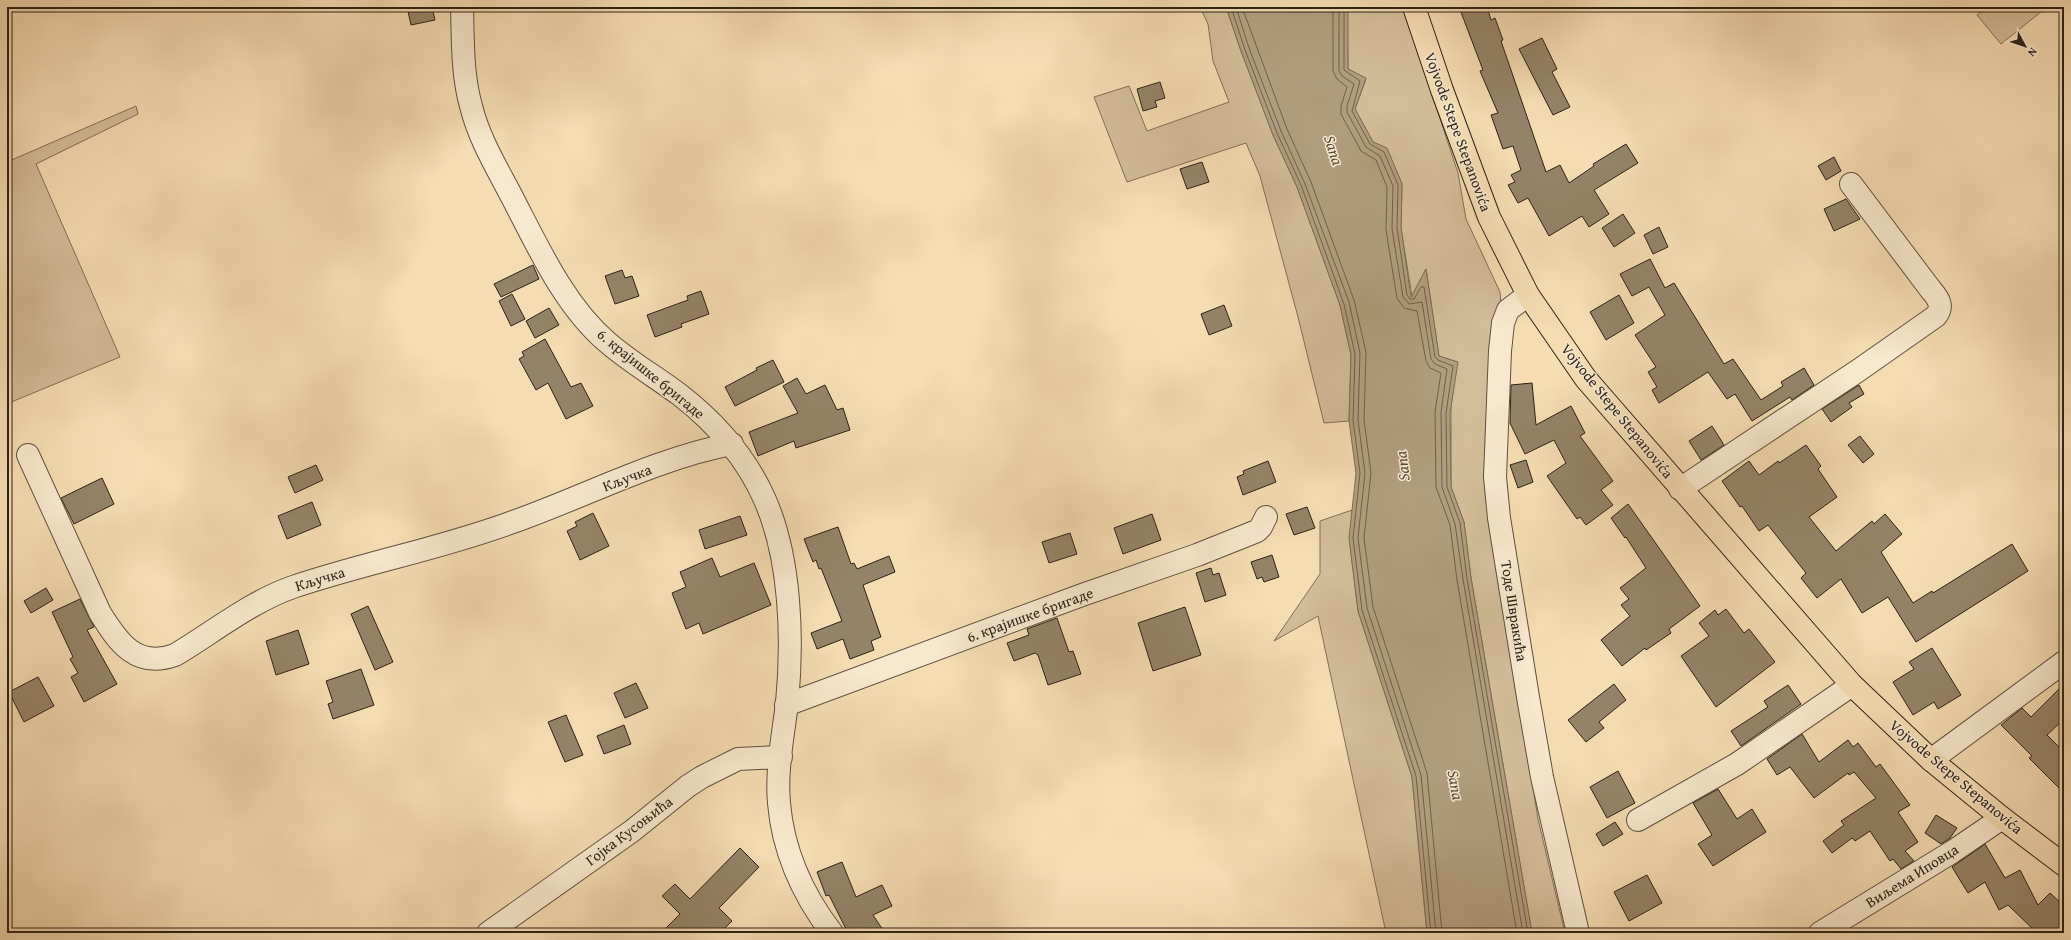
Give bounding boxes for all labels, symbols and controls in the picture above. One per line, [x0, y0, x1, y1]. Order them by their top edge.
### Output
north arrow [2005, 26, 2045, 66]
text: N [2024, 44, 2041, 61]
street label: Vojvode Stepe Stepanovića [1420, 49, 1497, 214]
water label: Sana [1318, 132, 1350, 169]
street label: 6. крајишке бригаде [593, 324, 710, 424]
street label: Vojvode Stepe Stepanovića [1556, 339, 1678, 483]
water label: Sana [1388, 449, 1416, 482]
street label: Кључка [599, 458, 655, 496]
street label: Тоде Швракића [1496, 559, 1533, 664]
street label: Кључка [292, 561, 348, 596]
street label: 6. крајишке бригаде [964, 582, 1096, 647]
street label: Vojvode Stepe Stepanovića [1885, 715, 2027, 839]
water label: Sana [1442, 768, 1471, 802]
street label: Гојка Кусоњића [581, 790, 677, 870]
street label: Виљема Иповца [1861, 838, 1963, 913]

